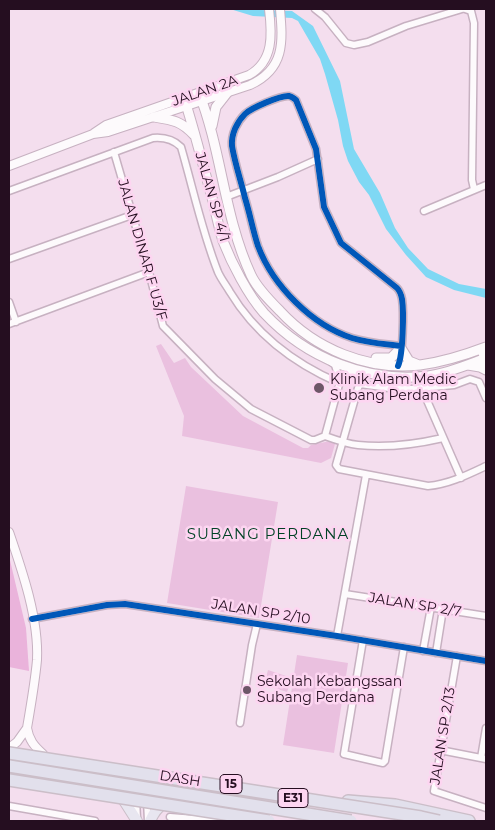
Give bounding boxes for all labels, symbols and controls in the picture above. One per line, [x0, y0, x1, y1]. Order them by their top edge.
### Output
street label: JALAN 2A [170, 72, 240, 110]
street label: JALAN SP 4/1 [191, 150, 233, 244]
street label: JALAN DINAR F U3/F [114, 177, 170, 323]
place label: Klinik Alam Medic Subang Perdana [330, 372, 456, 404]
marker: Klinik Alam Medic Subang Perdana [312, 381, 326, 395]
district label: SUBANG PERDANA [185, 526, 351, 544]
street label: JALAN SP 2/7 [367, 589, 463, 621]
street label: JALAN SP 2/10 [210, 596, 312, 628]
place label: Sekolah Kebangssan Subang Perdana [257, 674, 402, 706]
marker: Sekolah Kebangssan Subang Perdana [241, 684, 253, 696]
street label: JALAN SP 2/13 [427, 686, 459, 786]
street label: DASH [158, 767, 202, 791]
road number: 15 [220, 774, 242, 794]
road number: E31 [278, 788, 308, 808]

